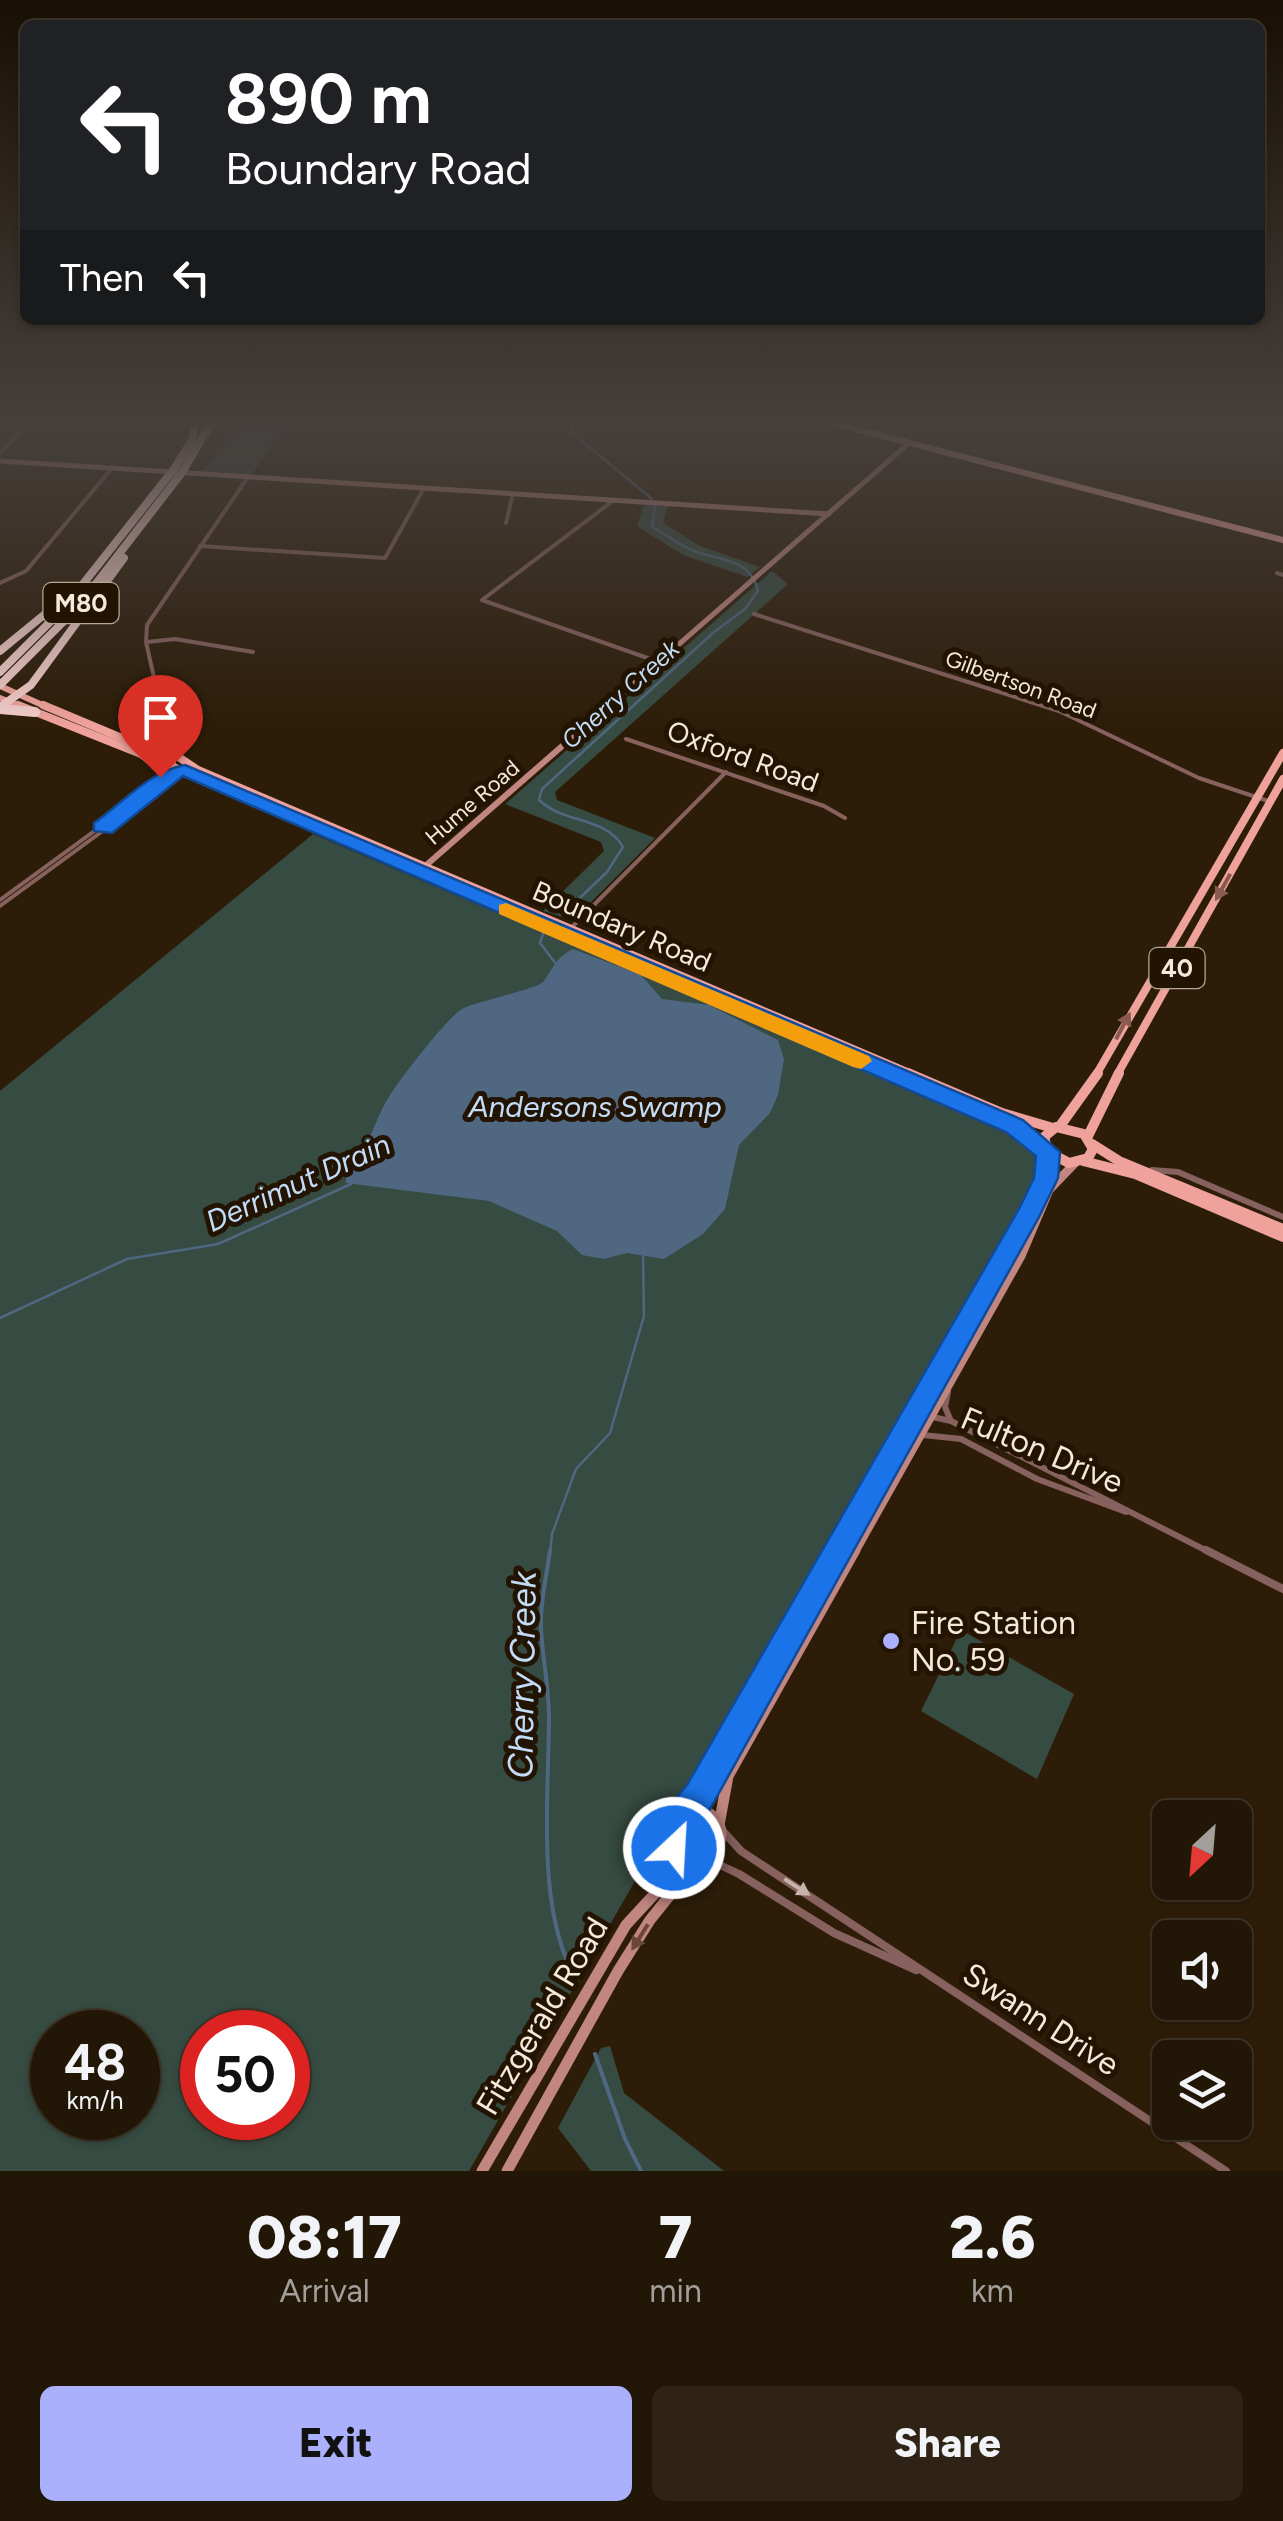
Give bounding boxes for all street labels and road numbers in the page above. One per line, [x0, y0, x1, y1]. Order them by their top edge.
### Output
road number: M80 [44, 583, 118, 623]
street label: Gilbertson Road [942, 645, 1100, 724]
street label: Oxford Road [663, 713, 823, 799]
street label: Hume Road [420, 754, 525, 850]
street label: Boundary Road [528, 873, 716, 979]
road number: 40 [1150, 948, 1204, 988]
street label: Fulton Drive [955, 1399, 1129, 1501]
street label: Fitzgerald Road [468, 1910, 616, 2122]
street label: Swann Drive [956, 1955, 1126, 2083]

